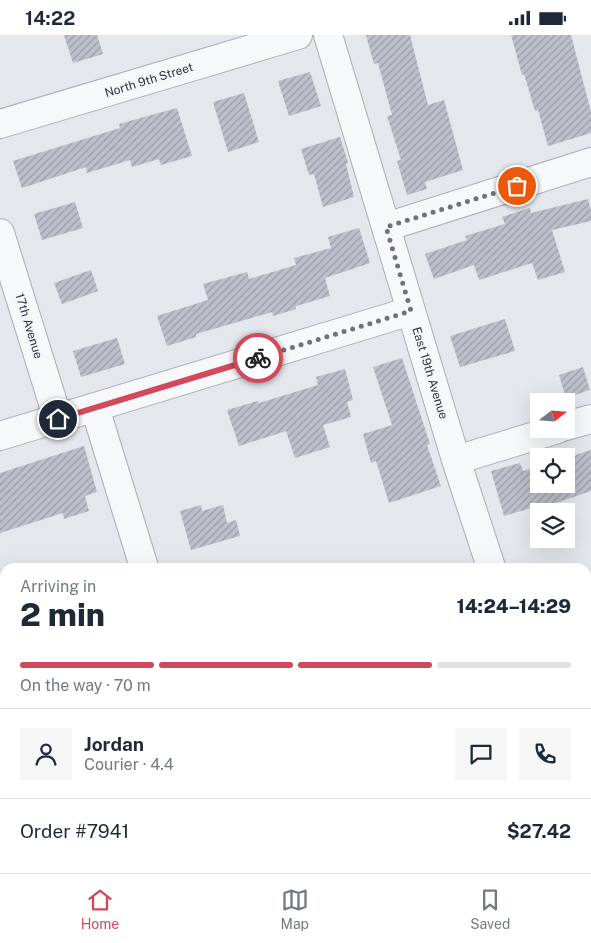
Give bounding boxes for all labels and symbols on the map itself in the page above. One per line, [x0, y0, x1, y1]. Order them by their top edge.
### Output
street label: North 9th Street [103, 60, 195, 100]
pin [496, 165, 538, 207]
street label: 17th Avenue [12, 292, 46, 361]
street label: East 19th Avenue [409, 325, 451, 421]
courier [233, 333, 283, 383]
north arrow [530, 393, 575, 437]
pin [37, 398, 79, 440]

